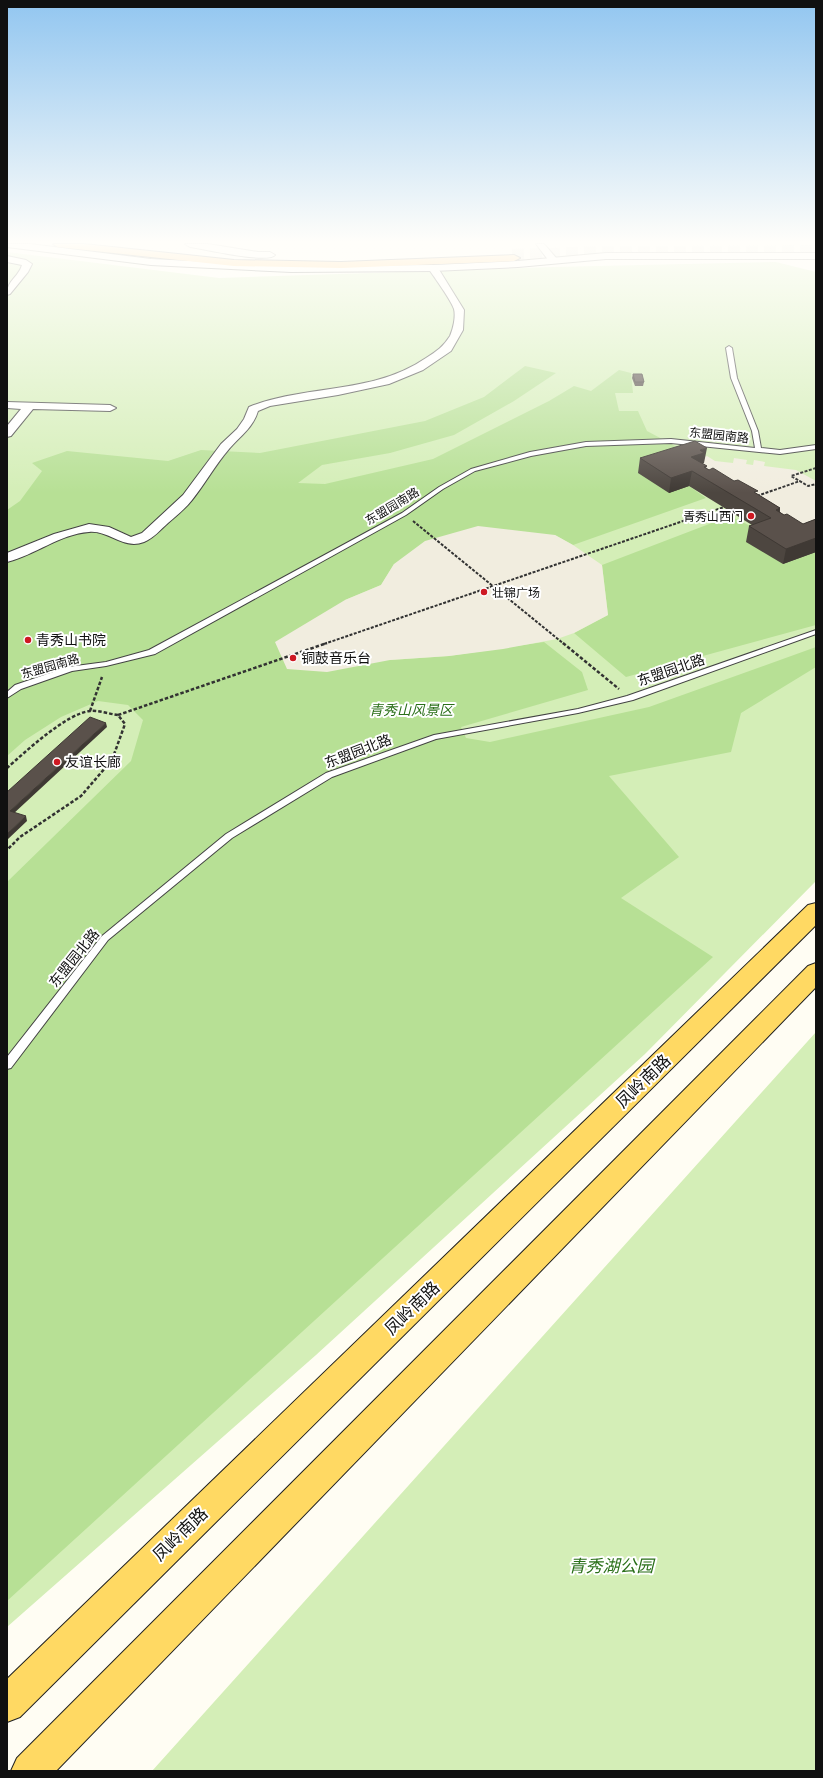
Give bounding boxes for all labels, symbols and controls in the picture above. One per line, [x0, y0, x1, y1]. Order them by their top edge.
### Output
street label: 东盟园南路 [688, 424, 750, 446]
street label: 东盟园南路 [362, 484, 422, 528]
place label: 青秀山西门 [683, 509, 743, 524]
marker: 青秀山西门 [746, 511, 756, 521]
place label: 壮锦广场 [492, 585, 540, 600]
marker: 壮锦广场 [479, 587, 489, 597]
place label: 青秀山书院 [36, 631, 106, 649]
marker: 青秀山书院 [23, 635, 33, 645]
place label: 铜鼓音乐台 [301, 649, 371, 667]
street label: 东盟园北路 [635, 650, 707, 690]
street label: 东盟园南路 [19, 651, 81, 681]
marker: 铜鼓音乐台 [288, 653, 298, 663]
park label: 青秀山风景区 [369, 701, 455, 719]
street label: 东盟园北路 [322, 730, 394, 772]
place label: 友谊长廊 [65, 753, 121, 771]
marker: 友谊长廊 [52, 757, 62, 767]
street label: 东盟园北路 [45, 925, 103, 991]
street label: 凤岭南路 [611, 1049, 675, 1113]
street label: 凤岭南路 [380, 1276, 444, 1340]
street label: 凤岭南路 [148, 1502, 212, 1566]
park label: 青秀湖公园 [569, 1555, 656, 1577]

